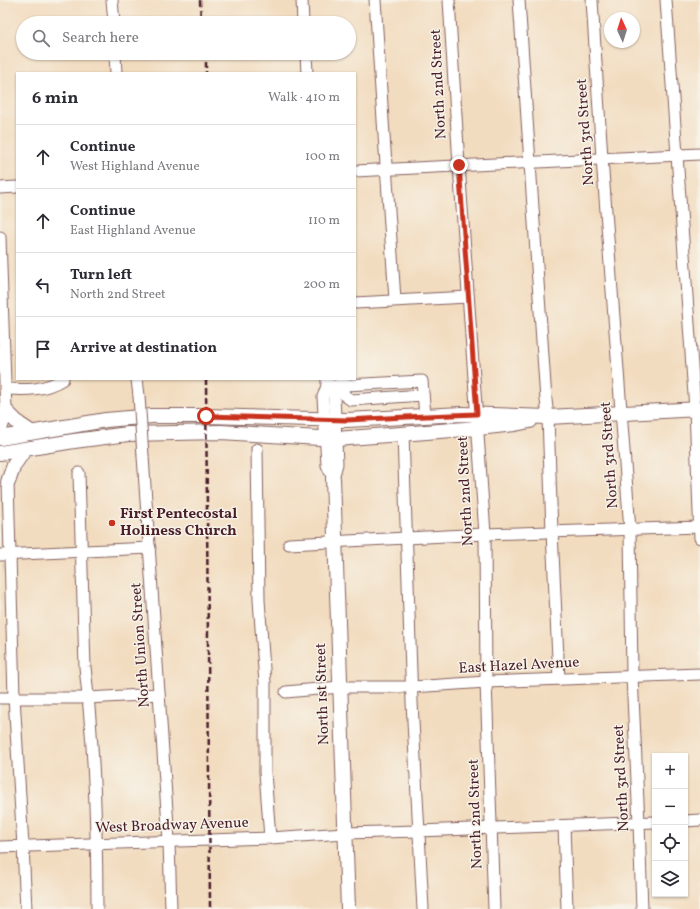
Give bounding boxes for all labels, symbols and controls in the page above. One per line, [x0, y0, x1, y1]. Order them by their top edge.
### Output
north arrow [604, 12, 640, 48]
search box [16, 16, 356, 60]
icon: search [30, 27, 52, 49]
text: Search here [62, 28, 139, 49]
street label: North 2nd Street [426, 28, 452, 140]
street label: North 3rd Street [572, 78, 600, 186]
text: 6 min [32, 87, 78, 110]
text: Walk · 410 m [268, 89, 340, 107]
text: Continue [70, 137, 135, 158]
icon: ahead [32, 146, 54, 168]
text: 100 m [305, 148, 340, 166]
route end [450, 156, 468, 174]
text: West Highland Avenue [70, 158, 200, 176]
text: Continue [70, 201, 135, 222]
icon: ahead [32, 210, 54, 232]
text: 110 m [308, 212, 340, 230]
text: East Highland Avenue [70, 222, 196, 240]
text: Turn left [70, 265, 132, 286]
icon: left [32, 274, 54, 296]
text: 200 m [303, 276, 340, 294]
text: North 2nd Street [70, 286, 166, 304]
icon: arrive [32, 338, 54, 360]
text: Arrive at destination [70, 338, 217, 359]
street label: North 3rd Street [596, 401, 624, 509]
route start [197, 407, 215, 425]
street label: North 2nd Street [453, 435, 479, 547]
place label: First Pentecostal Holiness Church [120, 504, 237, 542]
marker: First Pentecostal Holiness Church [107, 518, 117, 528]
street label: North Union Street [126, 582, 156, 708]
street label: North 1st Street [311, 642, 335, 746]
street label: East Hazel Avenue [458, 652, 580, 680]
street label: North 3rd Street [609, 724, 635, 832]
map controls [652, 753, 688, 897]
button: + [652, 753, 688, 789]
street label: North 2nd Street [464, 758, 488, 870]
button: − [652, 789, 688, 825]
street label: West Broadway Avenue [95, 813, 249, 839]
button: locate [652, 825, 688, 861]
button: layers [652, 861, 688, 897]

